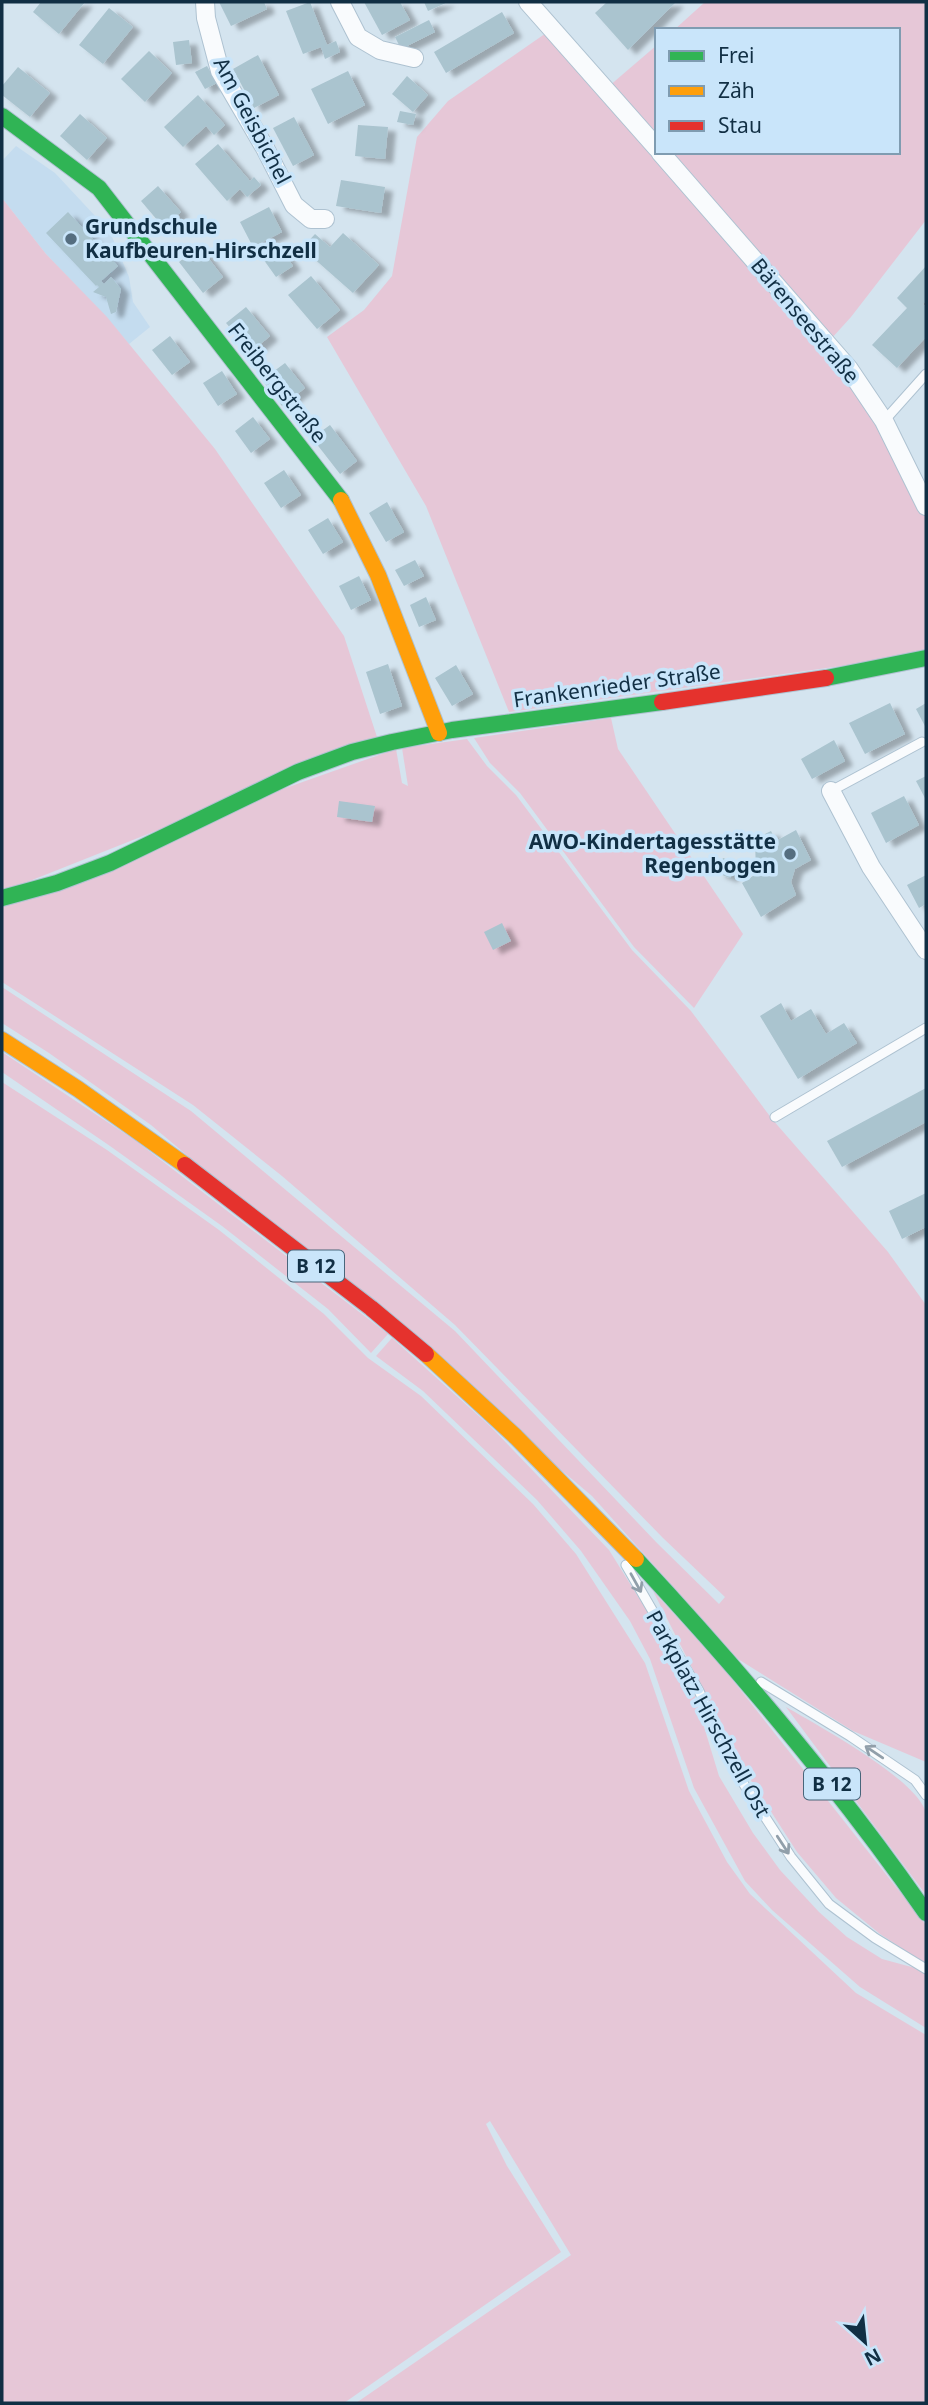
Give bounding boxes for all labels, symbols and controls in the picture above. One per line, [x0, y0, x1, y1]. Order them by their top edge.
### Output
legend [655, 28, 900, 154]
text: Frei [718, 41, 754, 69]
street label: Am Geisbichel [208, 52, 298, 189]
text: Zäh [718, 76, 755, 104]
text: Stau [718, 111, 762, 139]
place label: Grundschule Kaufbeuren-Hirschzell [85, 212, 317, 264]
marker: Grundschule Kaufbeuren-Hirschzell [63, 231, 79, 247]
street label: Bärenseestraße [745, 252, 866, 389]
street label: Freibergstraße [222, 317, 334, 448]
street label: Frankenrieder Straße [511, 657, 722, 713]
place label: AWO-Kindertagesstätte Regenbogen [529, 827, 776, 879]
marker: AWO-Kindertagesstätte Regenbogen [782, 846, 798, 862]
road number: B 12 [288, 1250, 344, 1282]
one-way arrow [630, 1572, 643, 1593]
street label: Parkplatz Hirschzell Ost [640, 1605, 778, 1822]
one-way arrow [865, 1745, 884, 1759]
road number: B 12 [804, 1768, 860, 1800]
one-way arrow [776, 1835, 790, 1855]
north arrow [830, 2307, 900, 2377]
text: N [860, 2342, 886, 2372]

